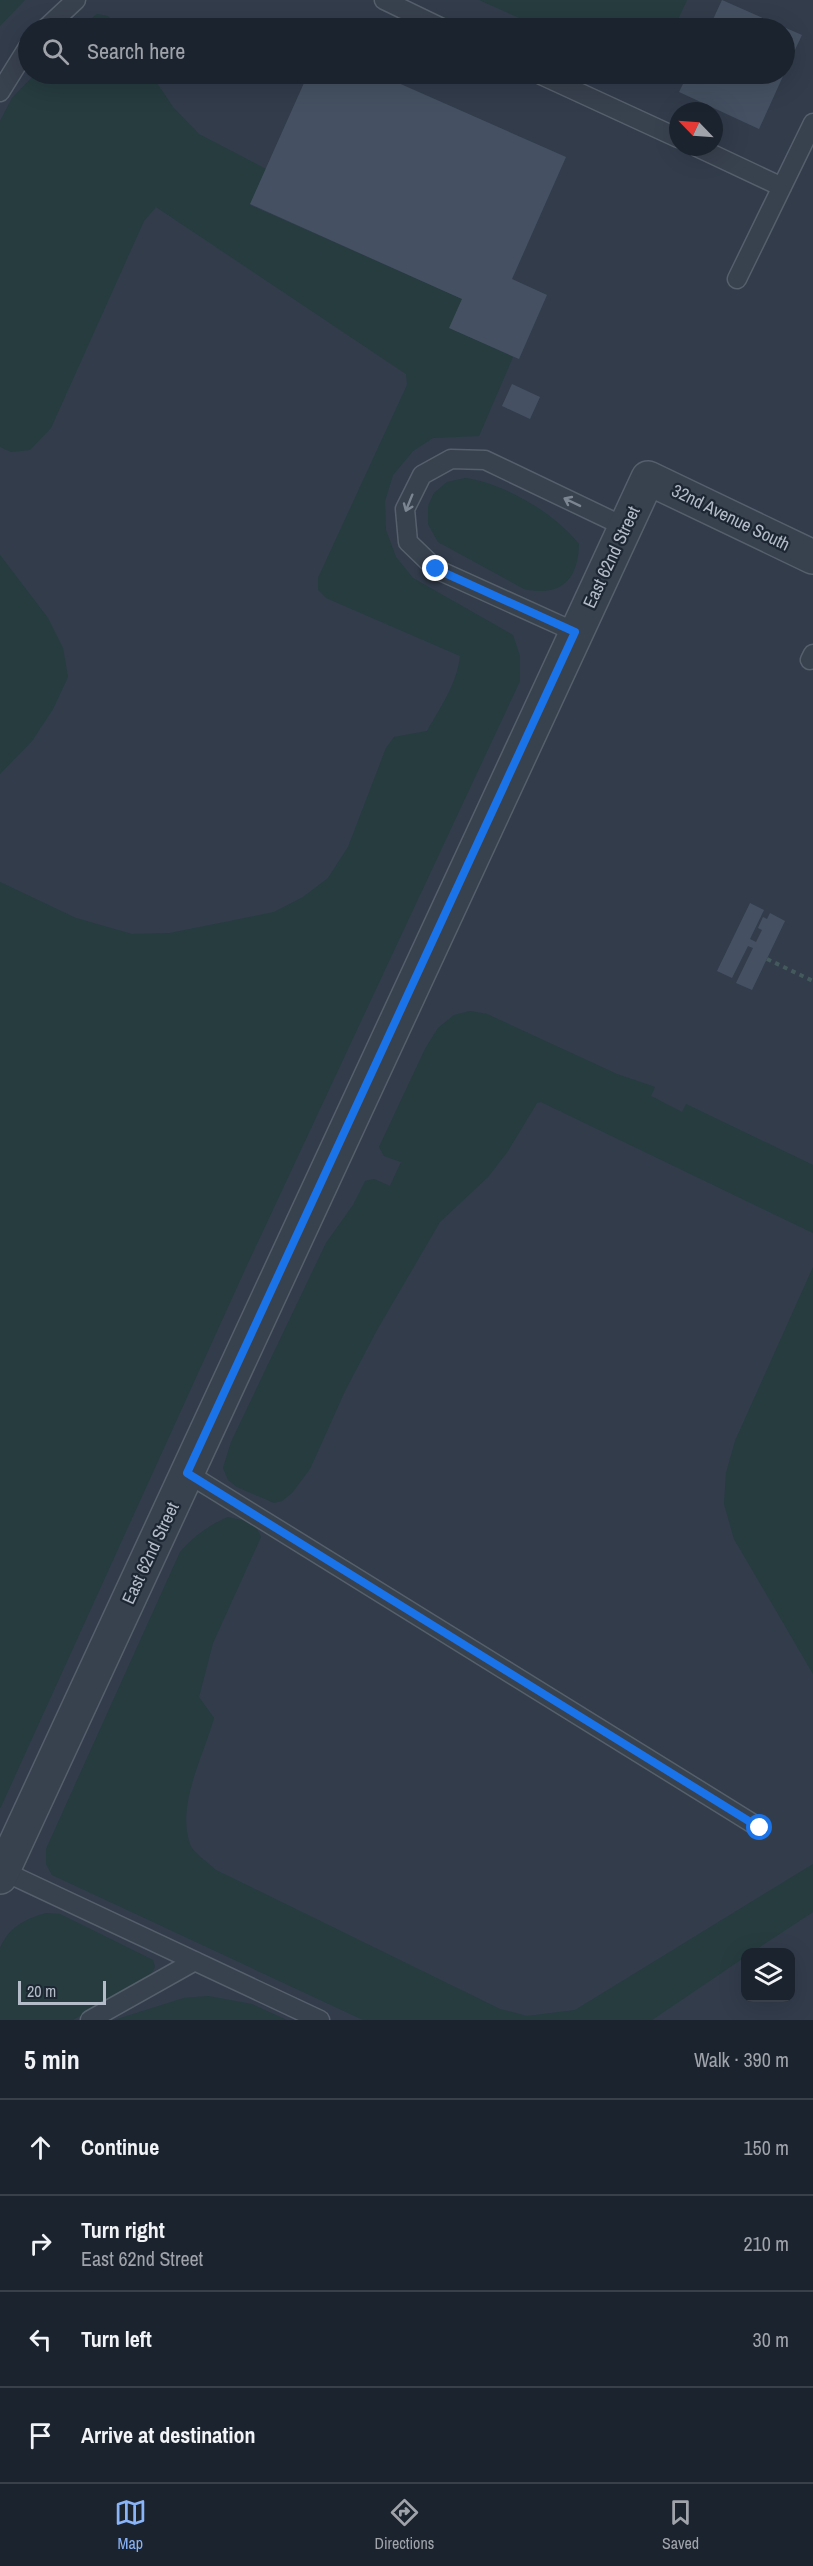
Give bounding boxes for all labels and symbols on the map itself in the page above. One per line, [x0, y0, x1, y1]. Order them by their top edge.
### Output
north arrow [669, 102, 723, 156]
street label: 32nd Avenue South [668, 478, 794, 556]
one-way arrow [403, 493, 414, 512]
one-way arrow [564, 495, 582, 507]
street label: East 62nd Street [576, 502, 646, 612]
route end [422, 555, 448, 581]
street label: East 62nd Street [115, 1498, 185, 1608]
route start [746, 1814, 772, 1840]
scale bar [18, 1978, 106, 2006]

